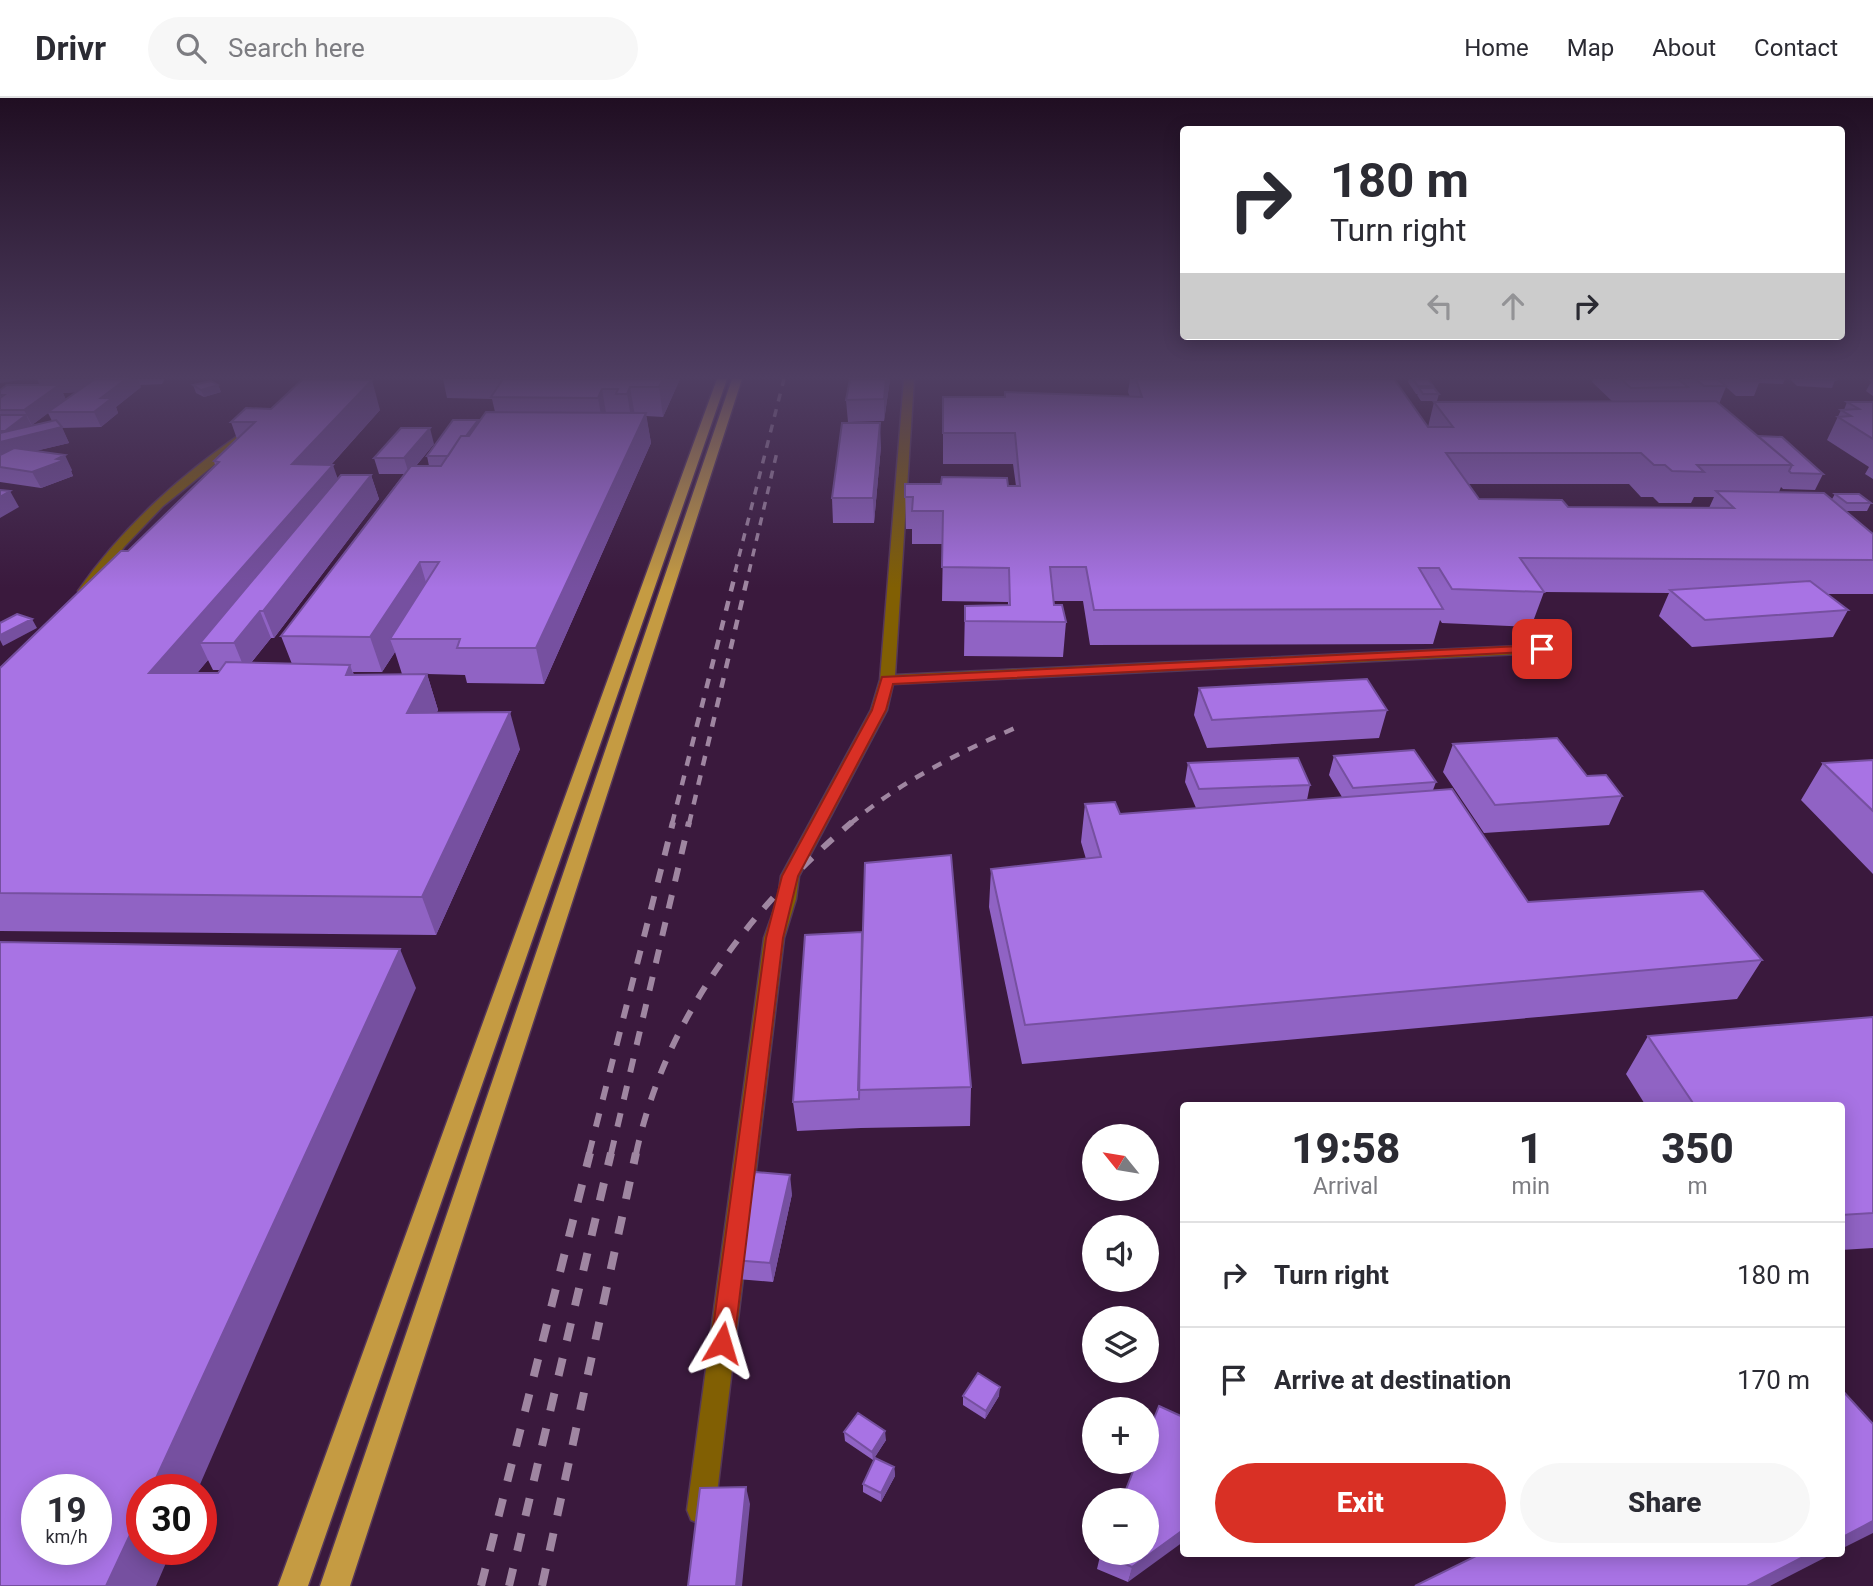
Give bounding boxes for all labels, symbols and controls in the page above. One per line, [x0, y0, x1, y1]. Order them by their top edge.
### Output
search box [148, 17, 638, 80]
text: Drivr [35, 29, 106, 68]
icon: search [172, 29, 210, 67]
text: Search here [228, 33, 365, 63]
text: Home [1464, 34, 1529, 62]
text: Map [1567, 34, 1614, 62]
text: About [1652, 34, 1716, 62]
text: Contact [1754, 34, 1838, 62]
text: 180 m [1330, 152, 1469, 209]
icon: right [1215, 154, 1306, 245]
text: Turn right [1330, 211, 1466, 249]
icon: left [1421, 287, 1459, 325]
icon: ahead [1494, 287, 1532, 325]
icon: right [1567, 287, 1605, 325]
pin [1512, 619, 1572, 679]
icon: arrive [1523, 630, 1561, 668]
north arrow [1082, 1124, 1158, 1200]
map controls [1082, 1124, 1159, 1565]
text: 19:58 [1291, 1124, 1400, 1173]
text: 1 [1519, 1124, 1543, 1173]
text: 350 [1661, 1124, 1734, 1173]
text: Arrival [1313, 1173, 1378, 1200]
text: min [1511, 1173, 1550, 1200]
text: m [1687, 1173, 1708, 1200]
button: sound [1082, 1215, 1159, 1292]
icon: right [1215, 1256, 1253, 1294]
text: Turn right [1274, 1260, 1389, 1290]
text: 180 m [1737, 1260, 1810, 1290]
position arrow [685, 1306, 759, 1380]
button: layers [1082, 1306, 1159, 1383]
icon: arrive [1215, 1361, 1253, 1399]
text: Arrive at destination [1274, 1365, 1511, 1395]
text: 170 m [1737, 1365, 1810, 1395]
button: + [1082, 1397, 1159, 1474]
button: Exit [1215, 1463, 1506, 1543]
button: Share [1520, 1463, 1810, 1543]
speed limit sign: 30 [126, 1474, 217, 1565]
button: − [1082, 1488, 1159, 1565]
text: 19 [46, 1490, 87, 1531]
text: km/h [45, 1526, 88, 1547]

